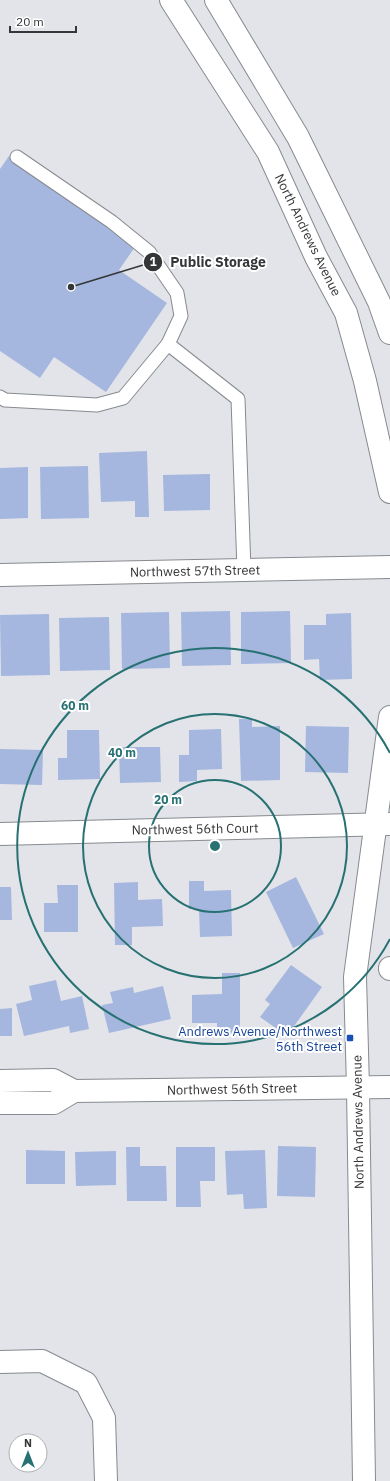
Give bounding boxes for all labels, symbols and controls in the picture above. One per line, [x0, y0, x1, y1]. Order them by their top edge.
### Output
scale bar [10, 8, 76, 34]
text: 20 m [16, 14, 44, 29]
street label: North Andrews Avenue [271, 171, 345, 299]
callout: Public Storage [143, 249, 274, 275]
text: Public Storage [170, 253, 266, 271]
text: 1 [149, 254, 157, 269]
street label: Northwest 57th Street [130, 561, 260, 581]
text: 60 m [61, 698, 89, 713]
text: 40 m [108, 745, 136, 760]
text: 20 m [154, 792, 182, 807]
street label: Northwest 56th Court [131, 819, 259, 839]
centre of rings [208, 839, 222, 853]
place label: Andrews Avenue/Northwest 56th Street [178, 1023, 342, 1055]
marker: Andrews Avenue/Northwest 56th Street [345, 1033, 355, 1043]
street label: North Andrews Avenue [348, 1055, 368, 1189]
street label: Northwest 56th Street [167, 1079, 297, 1099]
north arrow [8, 1433, 48, 1473]
text: N [24, 1436, 32, 1450]

